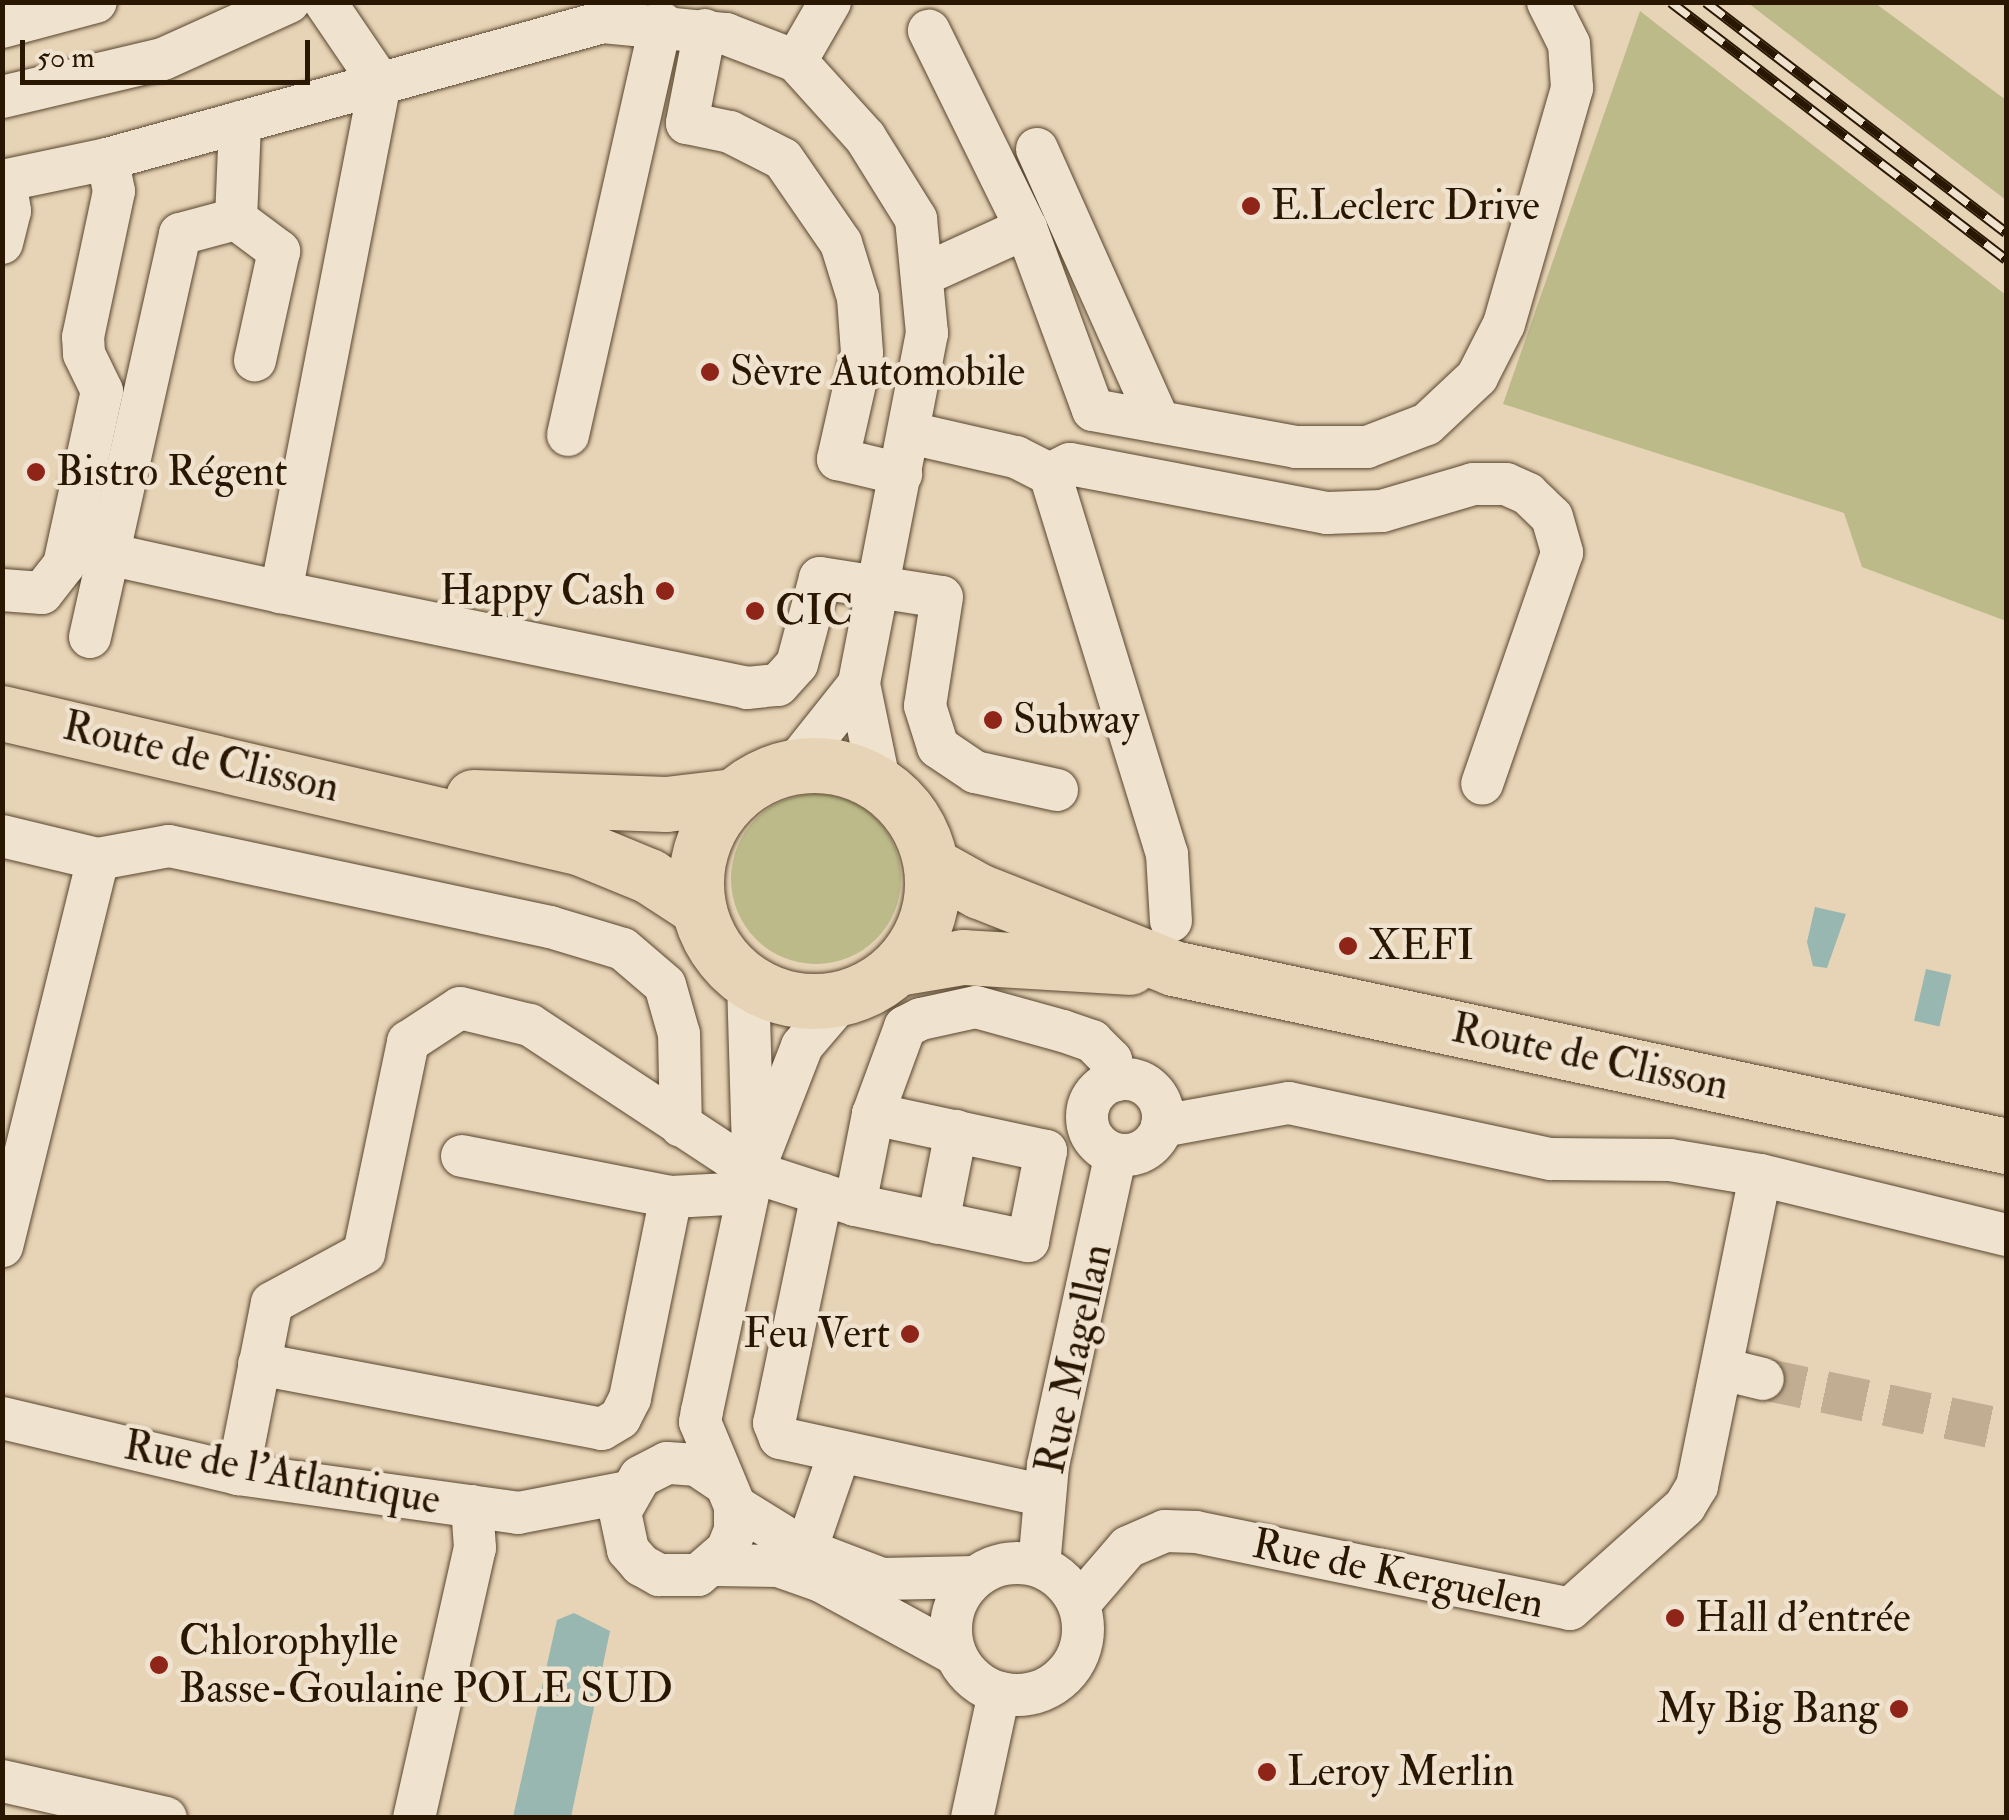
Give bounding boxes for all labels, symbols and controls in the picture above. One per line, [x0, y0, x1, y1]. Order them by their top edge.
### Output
scale bar [25, 20, 315, 82]
text: 50 m [37, 39, 95, 76]
place label: E.Leclerc Drive [1271, 181, 1540, 231]
marker: E.Leclerc Drive [1240, 195, 1262, 217]
place label: Sèvre Automobile [730, 347, 1025, 397]
marker: Sèvre Automobile [699, 361, 721, 383]
place label: Bistro Régent [56, 447, 288, 497]
marker: Bistro Régent [25, 461, 47, 483]
place label: Happy Cash [440, 566, 645, 616]
marker: Happy Cash [654, 580, 676, 602]
place label: CIC [775, 586, 853, 636]
marker: CIC [744, 600, 766, 622]
place label: Subway [1013, 695, 1139, 745]
street label: Route de Clisson [58, 701, 344, 813]
marker: Subway [982, 709, 1004, 731]
place label: XEFI [1368, 921, 1474, 971]
marker: XEFI [1337, 935, 1359, 957]
street label: Route de Clisson [1447, 1003, 1733, 1111]
street label: Rue Magellan [1025, 1239, 1123, 1479]
place label: Feu Vert [743, 1309, 890, 1359]
marker: Feu Vert [899, 1323, 921, 1345]
street label: Rue de l'Atlantique [120, 1420, 444, 1526]
street label: Rue de Kerguelen [1248, 1518, 1548, 1630]
place label: Hall d'entrée [1695, 1593, 1911, 1643]
marker: Hall d'entrée [1664, 1607, 1686, 1629]
place label: Chlorophylle Basse-Goulaine POLE SUD [179, 1616, 673, 1714]
marker: Chlorophylle Basse-Goulaine POLE SUD [148, 1654, 170, 1676]
place label: My Big Bang [1657, 1684, 1879, 1734]
marker: My Big Bang [1888, 1698, 1910, 1720]
place label: Leroy Merlin [1287, 1747, 1514, 1797]
marker: Leroy Merlin [1256, 1761, 1278, 1783]

